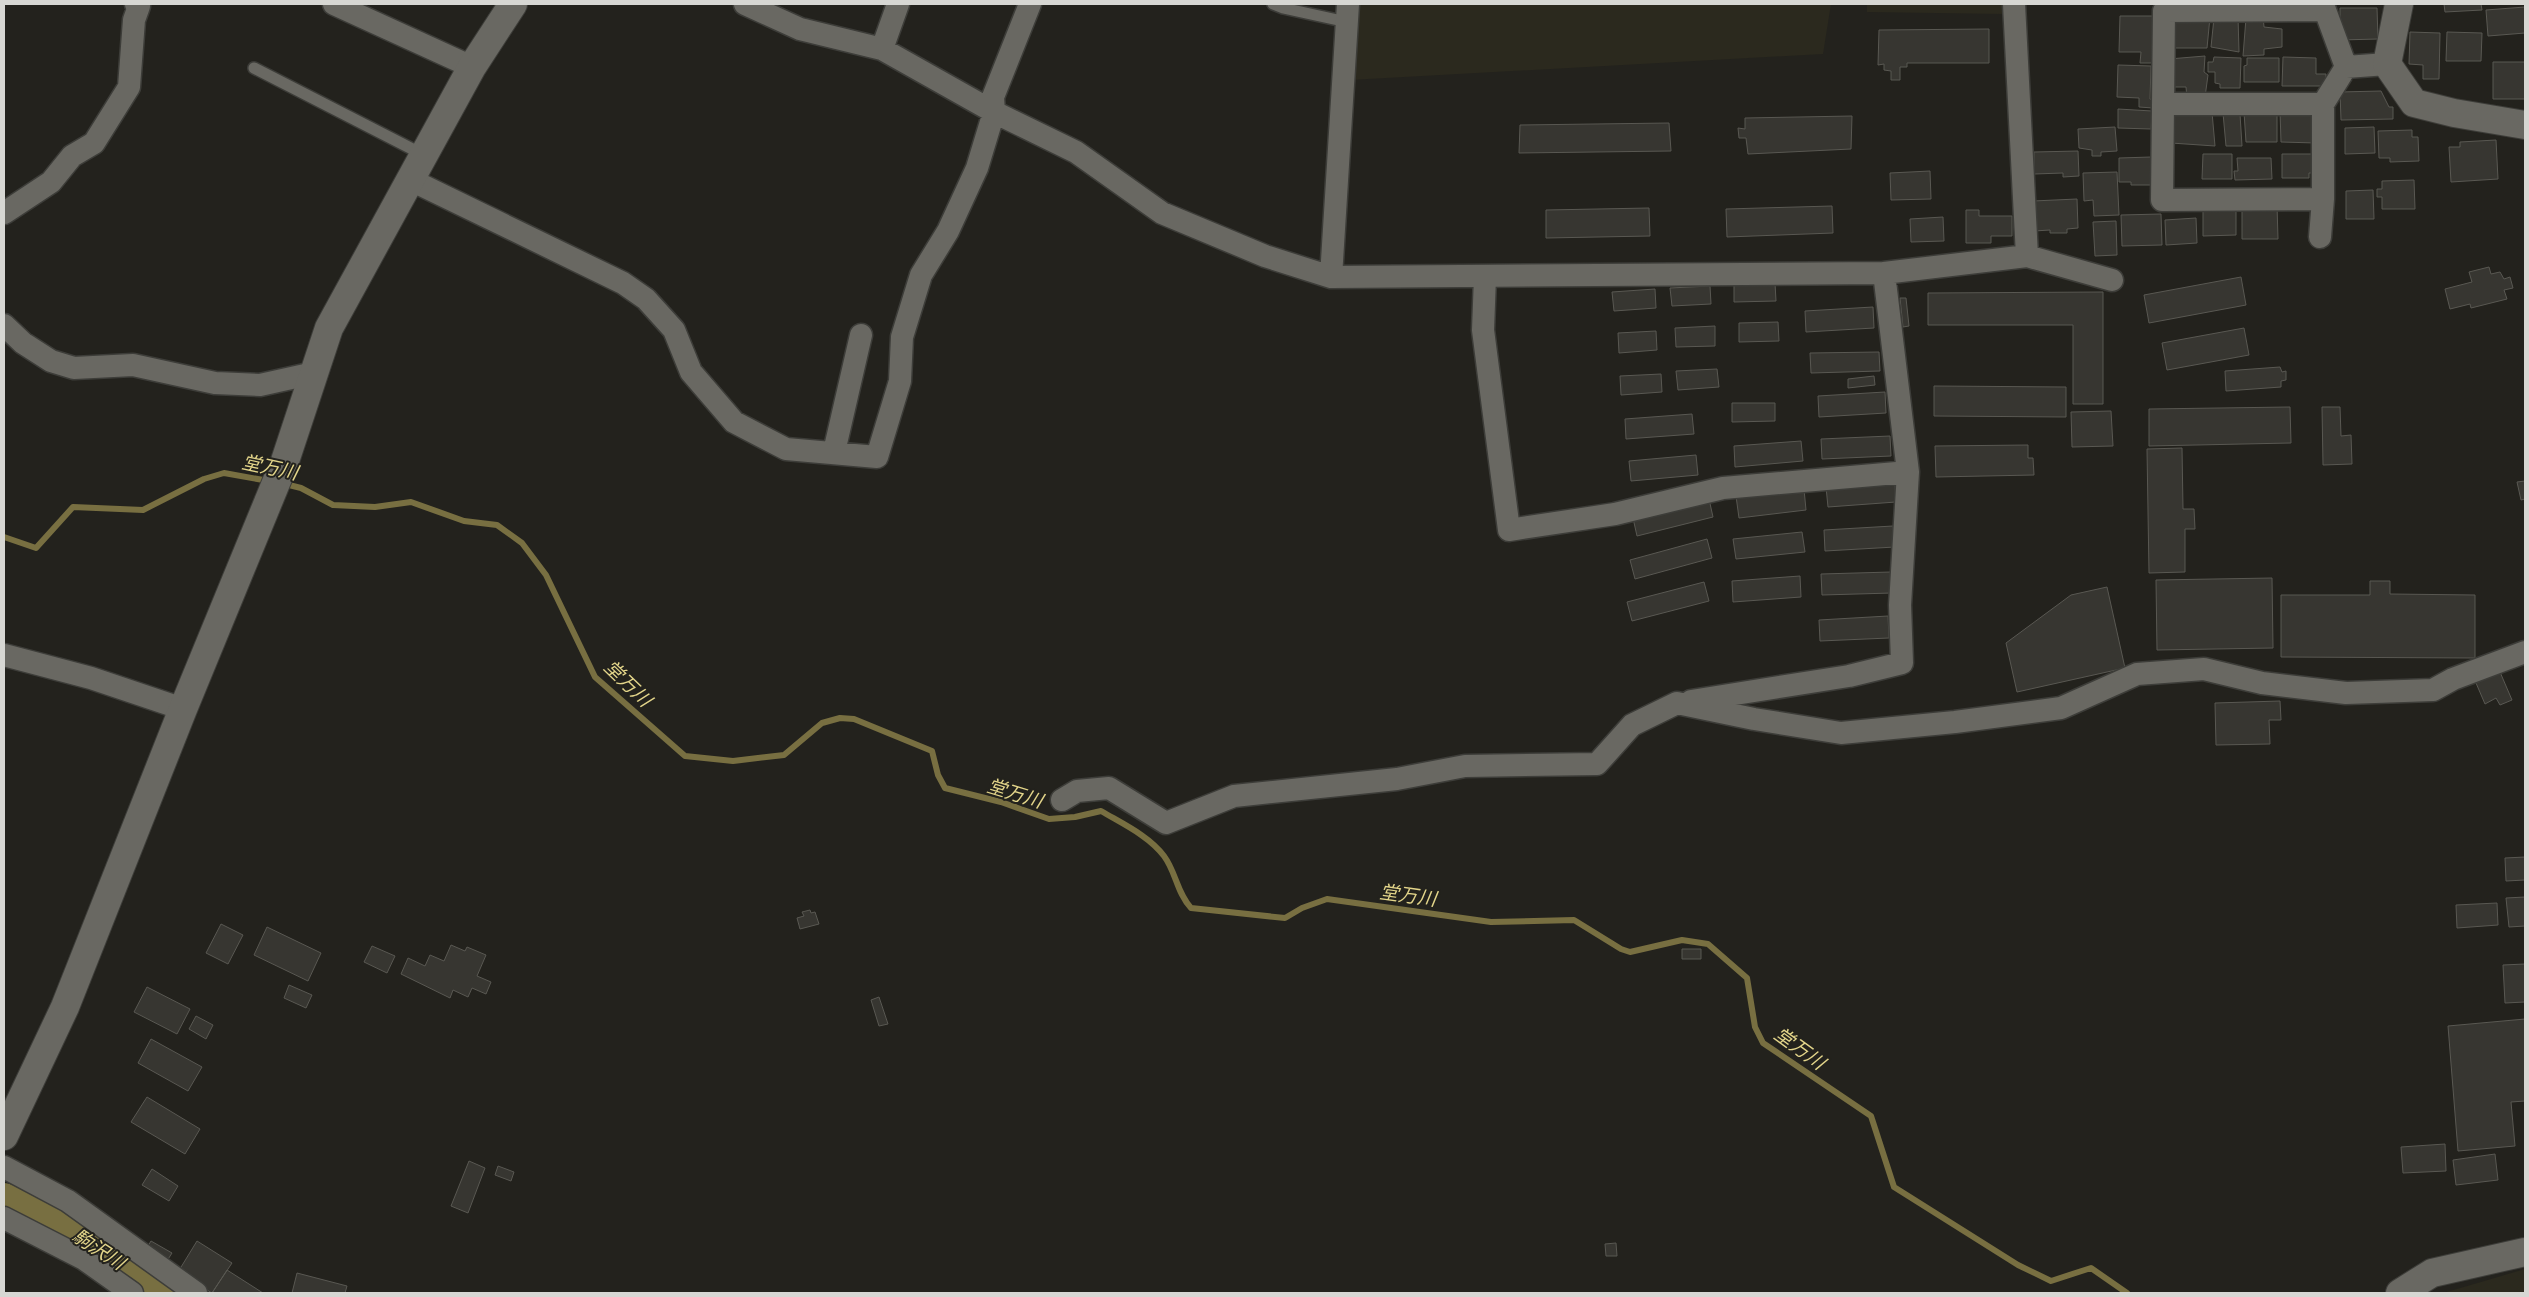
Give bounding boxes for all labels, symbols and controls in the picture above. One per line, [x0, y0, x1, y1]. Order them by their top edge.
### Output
water label: 堂万川 [240, 450, 302, 485]
water label: 堂万川 [599, 655, 658, 713]
water label: 堂万川 [984, 774, 1047, 813]
water label: 堂万川 [1378, 880, 1440, 911]
water label: 堂万川 [1770, 1022, 1831, 1076]
water label: 駒沢川 [69, 1224, 131, 1276]

